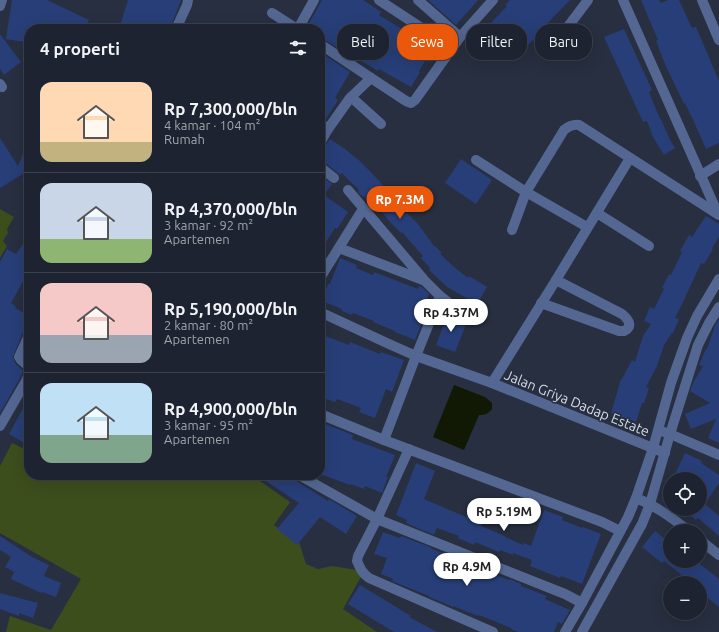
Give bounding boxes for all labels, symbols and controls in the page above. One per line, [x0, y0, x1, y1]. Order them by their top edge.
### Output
chip: Beli [337, 24, 389, 60]
chip: Sewa [397, 24, 458, 60]
chip: Filter [466, 24, 527, 60]
chip: Baru [535, 24, 592, 60]
icon: filters [287, 37, 309, 59]
text: 4 properti [40, 39, 120, 58]
icon: home [72, 98, 120, 146]
text: Rp 7,300,000/bln [164, 99, 298, 118]
text: 4 kamar · 104 m² [164, 118, 260, 132]
text: Rumah [164, 132, 205, 146]
pin: Rp 7.3M [363, 186, 437, 220]
text: Rp 7.3M [376, 192, 424, 206]
icon: home [72, 199, 120, 247]
text: Rp 4,370,000/bln [164, 199, 298, 218]
text: 3 kamar · 92 m² [164, 218, 253, 232]
text: Apartemen [164, 232, 230, 246]
icon: home [72, 299, 120, 347]
text: Rp 5,190,000/bln [164, 299, 298, 318]
pin: Rp 4.37M [410, 299, 492, 333]
text: Rp 4.37M [423, 305, 479, 319]
text: 2 kamar · 80 m² [164, 318, 253, 332]
text: Apartemen [164, 332, 230, 346]
street label: Jalan Griya Dadap Estate [502, 367, 652, 439]
icon: home [72, 399, 120, 447]
text: Rp 4,900,000/bln [164, 399, 298, 418]
text: 3 kamar · 95 m² [164, 418, 253, 432]
text: Apartemen [164, 432, 230, 446]
map controls [663, 472, 707, 620]
button: locate [663, 472, 707, 516]
pin: Rp 5.19M [463, 498, 545, 532]
text: Rp 5.19M [476, 504, 532, 518]
button: + [663, 524, 707, 568]
pin: Rp 4.9M [430, 553, 504, 587]
text: Rp 4.9M [443, 559, 491, 573]
button: − [663, 576, 707, 620]

